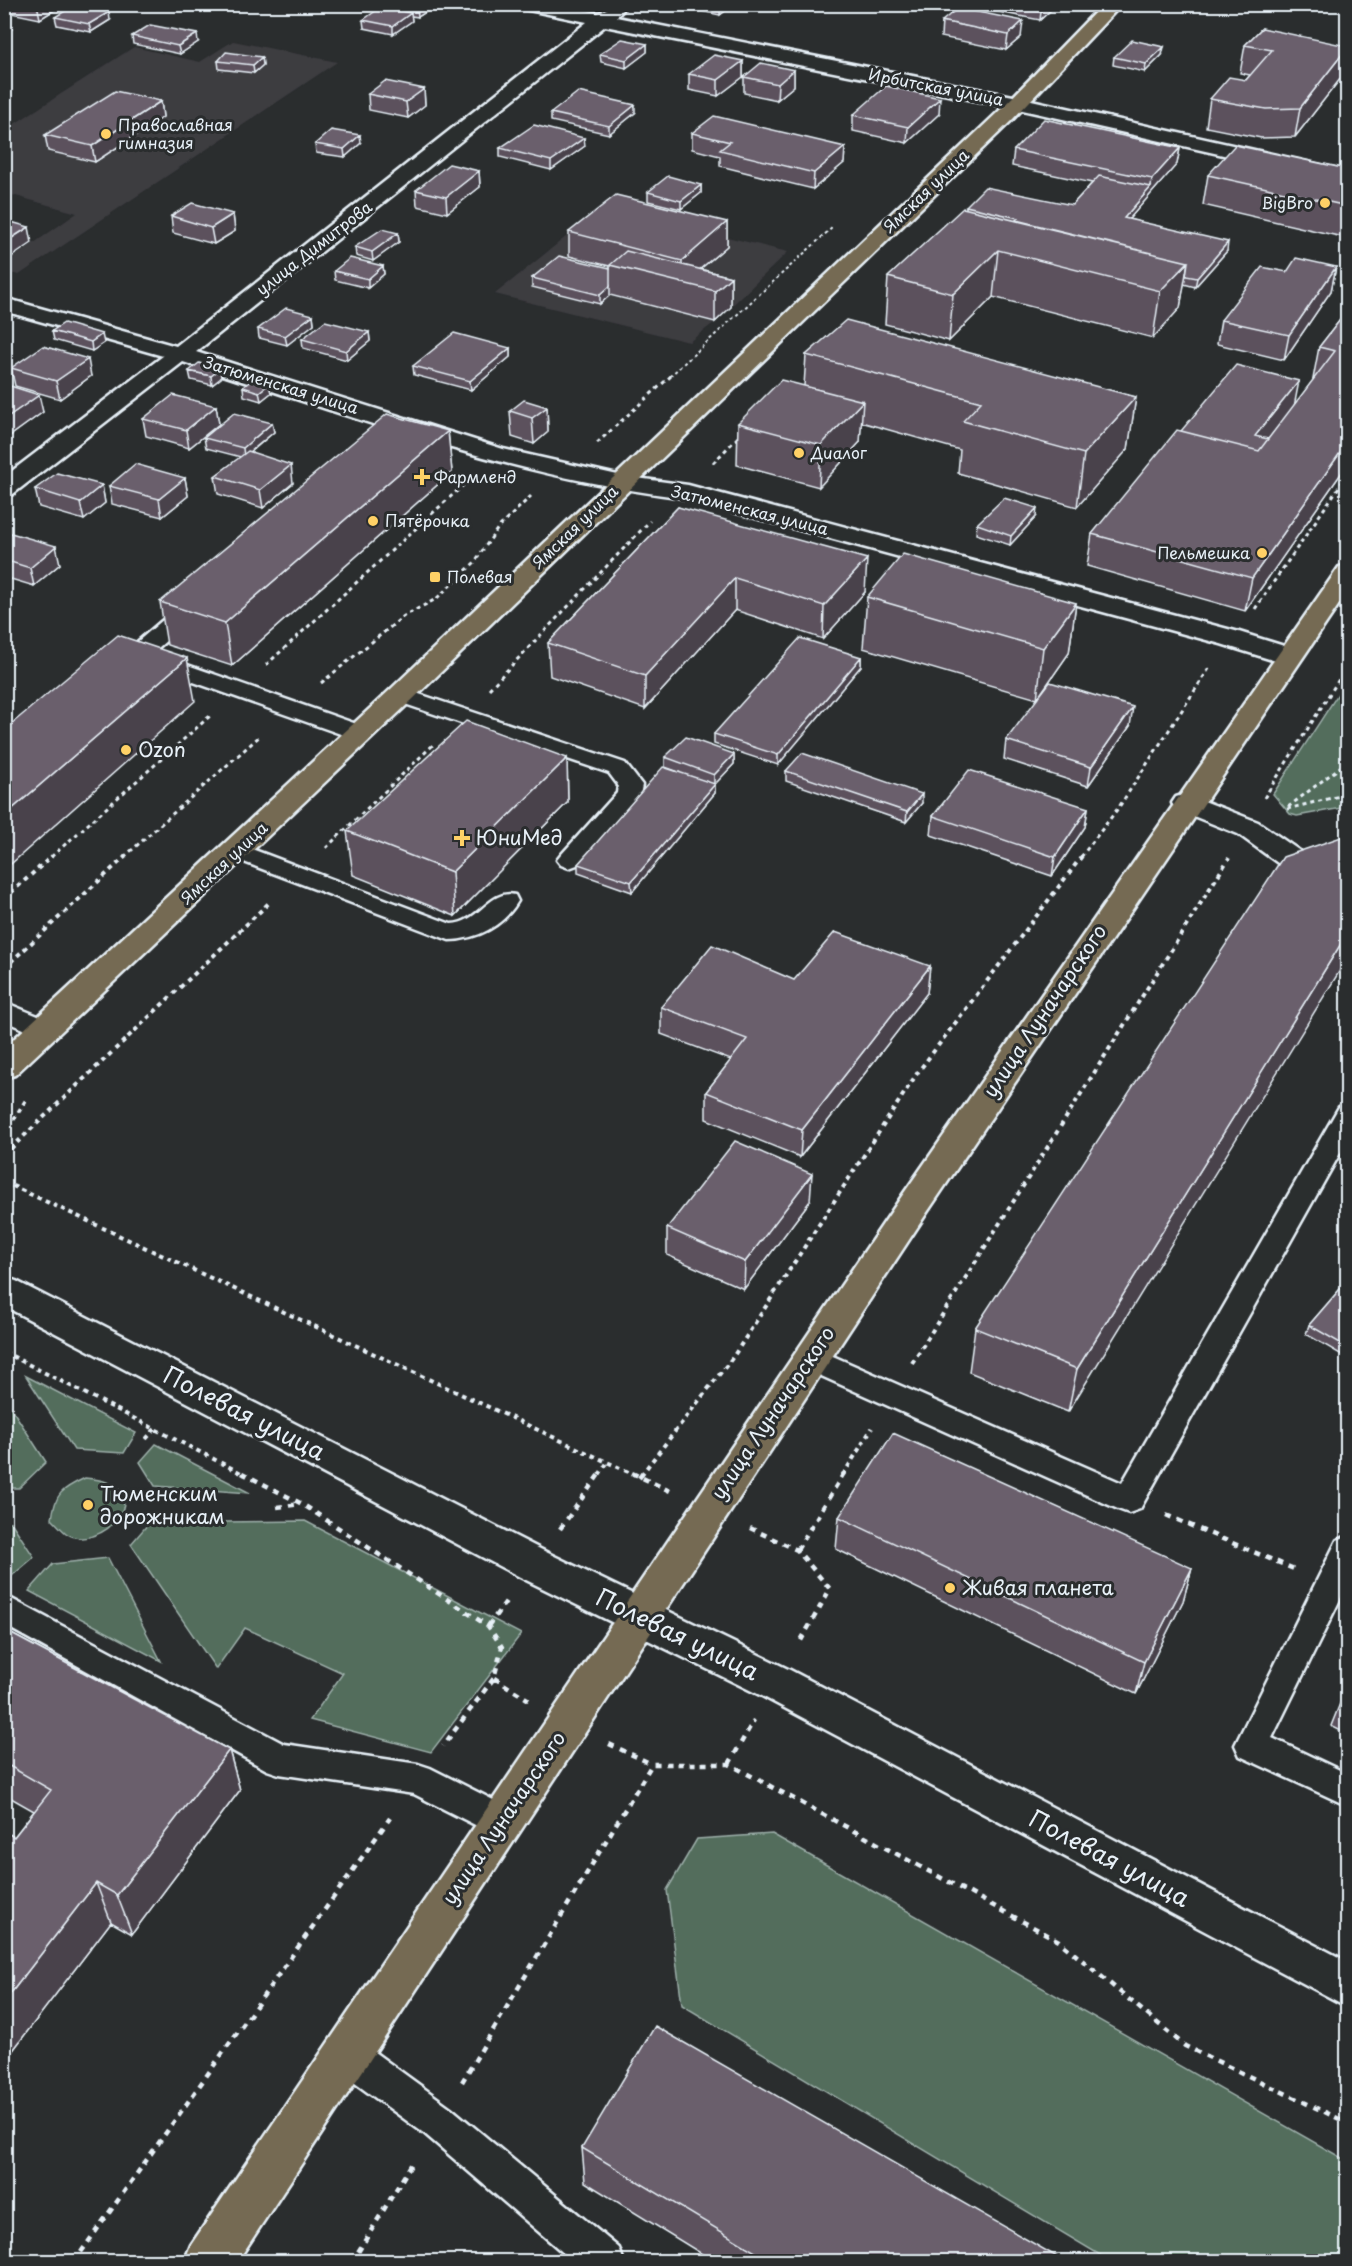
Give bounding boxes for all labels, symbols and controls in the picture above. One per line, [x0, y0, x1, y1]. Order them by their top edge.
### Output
street label: Ирбитская улица [867, 61, 1006, 111]
place label: Православная гимназия [118, 112, 233, 154]
marker: Православная гимназия [99, 127, 113, 141]
street label: Ямская улица [877, 143, 974, 238]
place label: BigBro [1261, 190, 1313, 214]
street label: улица Димитрова [250, 194, 376, 300]
marker: BigBro [1318, 196, 1332, 210]
street label: Затюменская улица [200, 349, 362, 419]
place label: Диалог [810, 440, 868, 464]
marker: Диалог [792, 446, 806, 460]
place label: Фармленд [434, 464, 516, 488]
marker: Фармленд [415, 470, 429, 484]
street label: Затюменская улица [668, 478, 831, 540]
street label: Ямская улица [526, 479, 623, 574]
place label: Пятёрочка [385, 508, 470, 532]
marker: Пятёрочка [366, 514, 380, 528]
place label: Пельмешка [1158, 540, 1250, 564]
marker: Пельмешка [1255, 546, 1269, 560]
place label: Полевая [447, 564, 513, 588]
marker: Полевая [428, 570, 442, 584]
place label: Ozon [138, 734, 186, 764]
marker: Ozon [119, 743, 133, 757]
street label: Ямская улица [174, 815, 272, 909]
place label: ЮниМед [476, 822, 563, 852]
marker: ЮниМед [453, 829, 471, 847]
street label: улица Луначарского [975, 918, 1113, 1103]
street label: улица Луначарского [703, 1320, 841, 1505]
street label: Полевая улица [158, 1356, 332, 1469]
place label: Тюменским дорожникам [100, 1478, 225, 1531]
marker: Тюменским дорожникам [81, 1498, 95, 1512]
place label: Живая планета [962, 1572, 1115, 1602]
street label: Полевая улица [590, 1578, 766, 1688]
marker: Живая планета [943, 1581, 957, 1595]
street label: улица Луначарского [434, 1725, 572, 1910]
street label: Полевая улица [1023, 1800, 1197, 1915]

